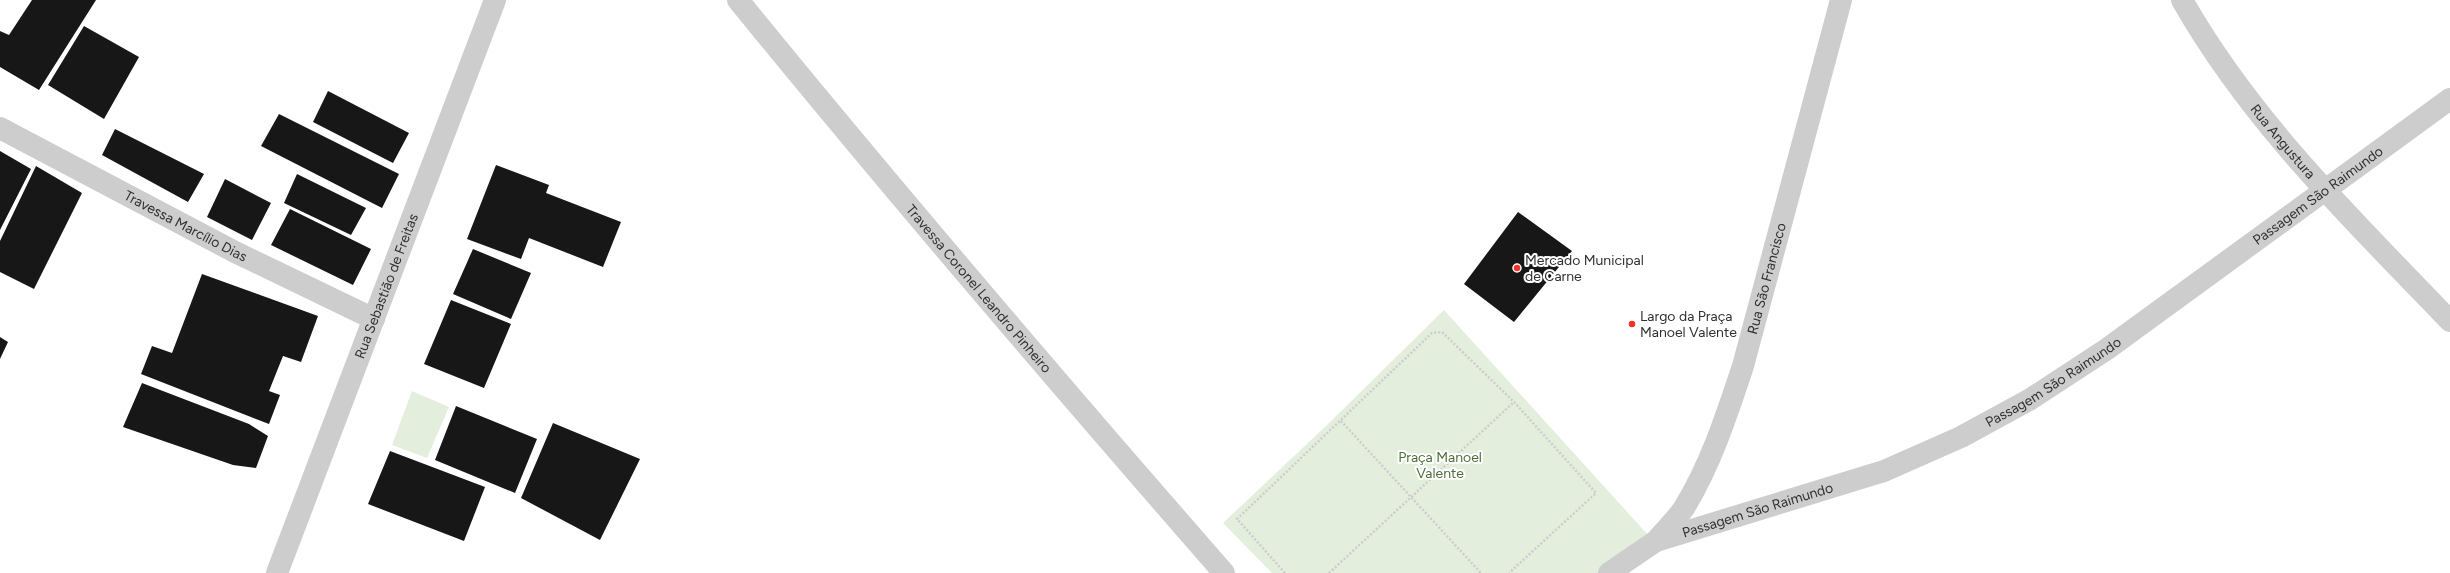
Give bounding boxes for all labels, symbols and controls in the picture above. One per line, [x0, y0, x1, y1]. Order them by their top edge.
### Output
street label: Rua Angustura [2247, 101, 2319, 182]
street label: Passagem São Raimundo [2250, 143, 2387, 249]
street label: Travessa Marcílio Dias [121, 187, 250, 266]
street label: Travessa Coronel Leandro Pinheiro [902, 201, 1055, 377]
street label: Rua Sebastião de Freitas [351, 211, 422, 361]
street label: Rua São Francisco [1744, 221, 1790, 336]
place label: Mercado Municipal de Carne [1525, 252, 1644, 285]
marker: Mercado Municipal de Carne [1512, 263, 1522, 273]
place label: Largo da Praça Manoel Valente [1640, 308, 1737, 341]
marker: Largo da Praça Manoel Valente [1627, 319, 1637, 329]
street label: Passagem São Raimundo [1983, 333, 2125, 431]
park label: Praça Manoel Valente [1398, 449, 1482, 482]
street label: Passagem São Raimundo [1680, 479, 1835, 541]

